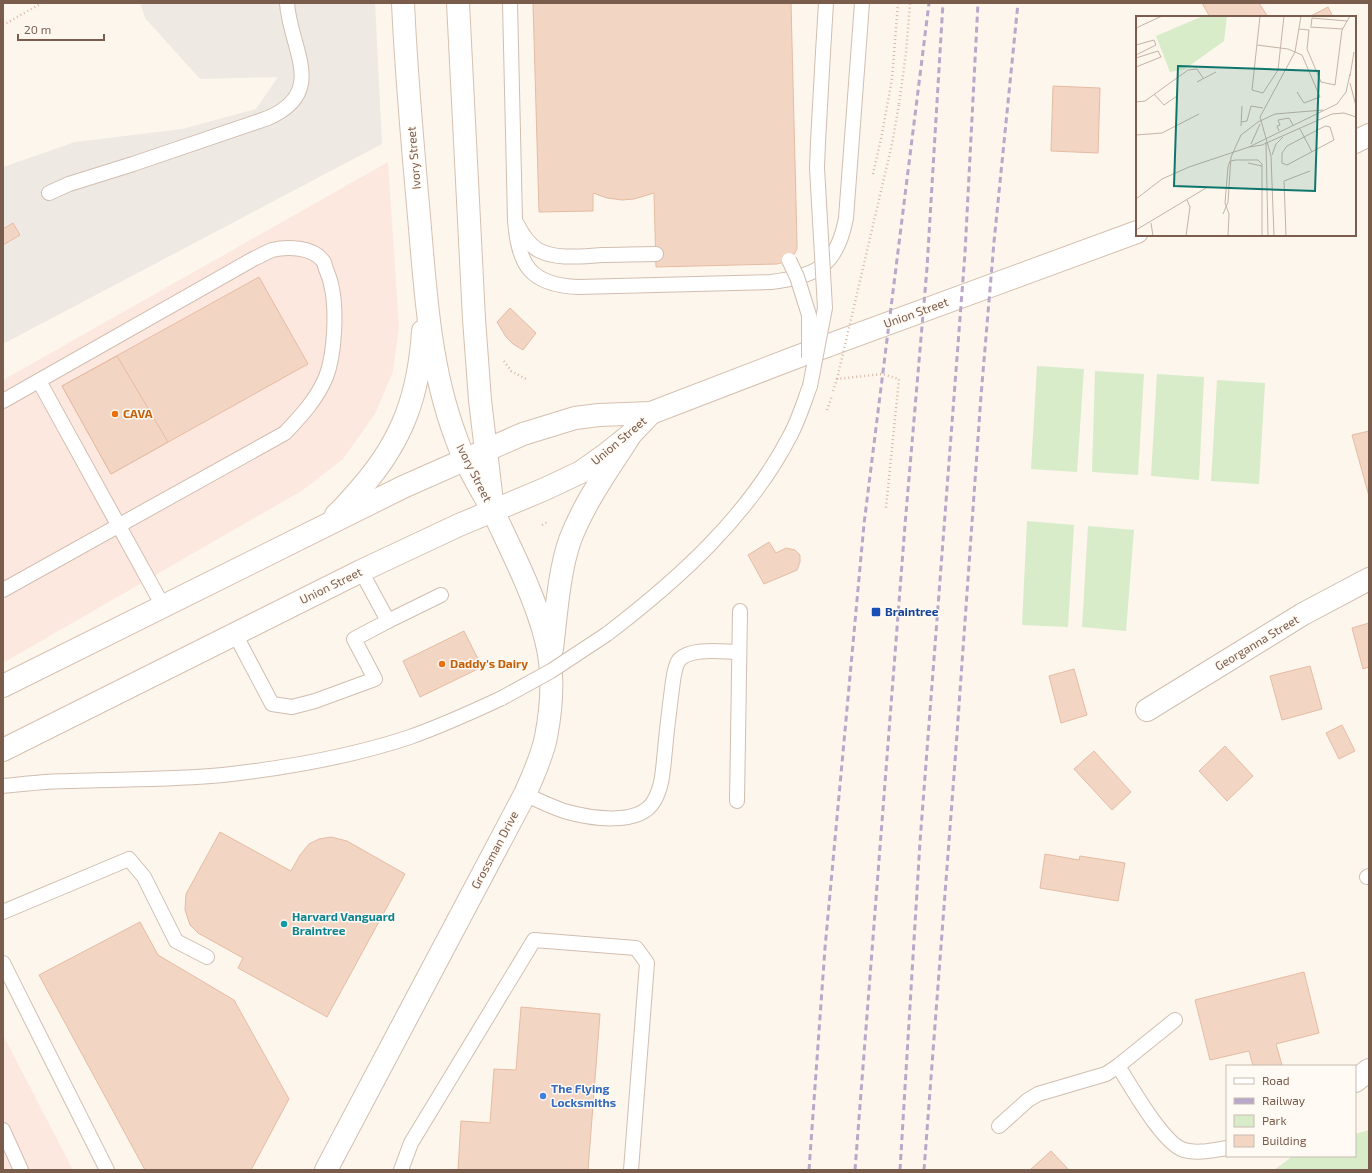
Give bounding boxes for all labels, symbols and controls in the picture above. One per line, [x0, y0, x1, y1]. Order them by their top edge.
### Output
scale bar [18, 16, 104, 42]
inset map [1136, 16, 1356, 236]
text: 20 m [24, 22, 51, 36]
street label: Ivory Street [403, 126, 423, 190]
street label: Union Street [881, 294, 950, 330]
place label: CAVA [123, 406, 153, 420]
marker: CAVA [110, 409, 120, 419]
street label: Union Street [588, 413, 649, 467]
street label: Ivory Street [454, 441, 496, 504]
street label: Union Street [297, 564, 364, 606]
place label: Braintree [885, 604, 939, 618]
marker: Braintree [870, 606, 882, 618]
street label: Georganna Street [1212, 611, 1301, 673]
place label: Daddy's Dairy [450, 656, 528, 671]
marker: Daddy's Dairy [437, 659, 447, 669]
street label: Grossman Drive [468, 808, 521, 891]
place label: Harvard Vanguard Braintree [292, 909, 395, 937]
marker: Harvard Vanguard Braintree [279, 919, 289, 929]
legend [1226, 1065, 1356, 1157]
text: Road [1262, 1073, 1290, 1087]
place label: The Flying Locksmiths [551, 1081, 616, 1109]
marker: The Flying Locksmiths [538, 1091, 548, 1101]
text: Railway [1262, 1093, 1306, 1107]
text: Park [1262, 1113, 1287, 1127]
text: Building [1262, 1133, 1307, 1147]

